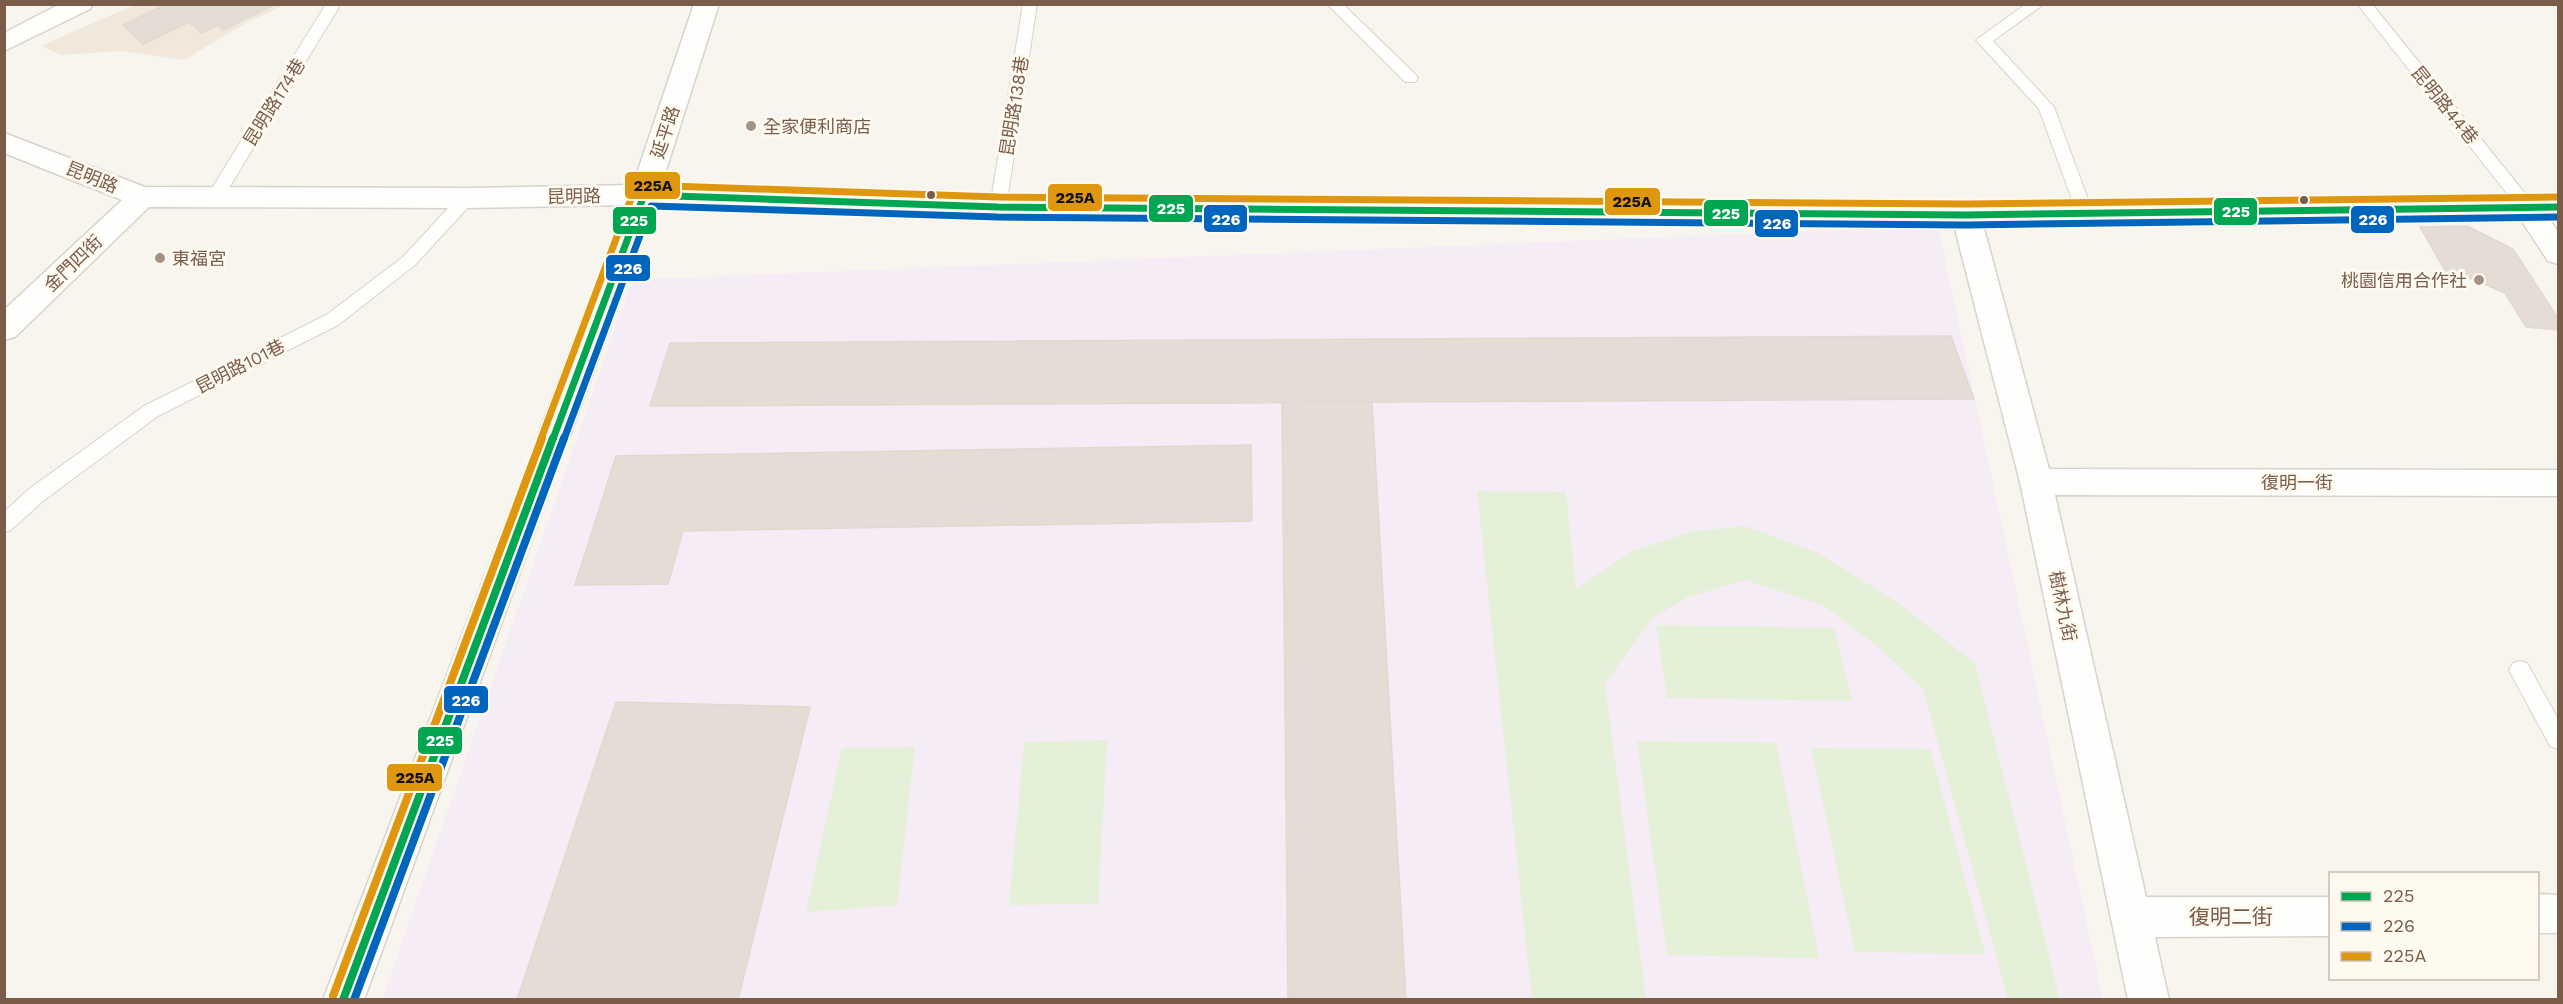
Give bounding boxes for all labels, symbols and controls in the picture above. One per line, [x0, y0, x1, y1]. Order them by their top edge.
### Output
street label: 昆明路174巷 [239, 54, 309, 150]
street label: 昆明路138巷 [996, 55, 1032, 157]
street label: 昆明路44巷 [2407, 62, 2483, 148]
street label: 延平路 [647, 103, 683, 161]
place label: 全家便利商店 [763, 116, 871, 137]
marker: 全家便利商店 [744, 119, 758, 133]
street label: 昆明路 [63, 157, 121, 197]
line badge: 225A [624, 171, 681, 200]
text: 225A [633, 176, 673, 195]
line badge: 225A [1047, 183, 1103, 212]
street label: 昆明路 [547, 185, 601, 207]
line badge: 225A [1604, 187, 1661, 216]
text: 225A [1055, 188, 1095, 207]
unlabelled marker [925, 189, 937, 201]
text: 225A [1612, 192, 1652, 211]
line badge: 225 [1148, 194, 1194, 223]
unlabelled marker [2298, 194, 2310, 206]
line badge: 225 [2213, 197, 2258, 226]
text: 225 [1157, 199, 1185, 218]
line badge: 225 [1703, 199, 1749, 227]
text: 225 [2222, 202, 2250, 221]
line badge: 226 [1203, 204, 1248, 233]
text: 225 [1712, 204, 1740, 223]
line badge: 226 [2350, 205, 2395, 234]
line badge: 225 [612, 206, 657, 235]
line badge: 226 [1754, 209, 1799, 238]
text: 226 [1212, 210, 1241, 229]
text: 226 [2359, 210, 2388, 229]
text: 225 [620, 211, 648, 230]
text: 226 [1763, 214, 1792, 233]
street label: 金門四街 [40, 230, 106, 296]
place label: 東福宮 [172, 248, 226, 269]
marker: 東福宮 [153, 251, 167, 265]
line badge: 226 [605, 254, 651, 282]
text: 226 [614, 259, 643, 278]
place label: 桃園信用合作社 [2341, 270, 2467, 291]
marker: 桃園信用合作社 [2472, 273, 2486, 287]
street label: 昆明路101巷 [192, 335, 288, 397]
street label: 復明一街 [2261, 472, 2333, 493]
street label: 樹林九街 [2045, 569, 2081, 643]
line badge: 226 [443, 685, 489, 714]
text: 226 [452, 691, 481, 710]
line badge: 225 [417, 726, 463, 755]
text: 225 [426, 731, 454, 750]
line badge: 225A [386, 763, 443, 792]
text: 225A [395, 768, 435, 787]
legend [2329, 872, 2539, 980]
text: 225 [2383, 885, 2414, 906]
street label: 復明二街 [2189, 904, 2273, 929]
text: 226 [2383, 915, 2415, 936]
text: 225A [2383, 945, 2426, 966]

